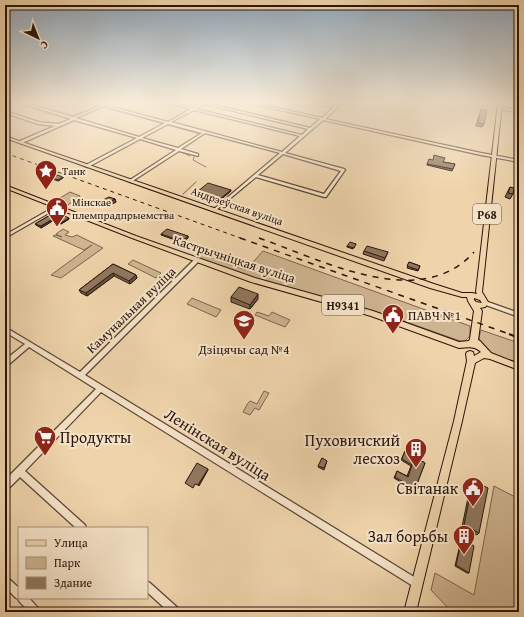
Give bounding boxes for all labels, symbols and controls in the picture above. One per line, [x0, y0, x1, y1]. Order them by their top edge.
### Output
north arrow [18, 18, 58, 58]
text: С [37, 37, 53, 53]
place icon: Танк [33, 158, 59, 191]
place label: Танк [62, 163, 86, 179]
street label: Андрэеўская вуліца [189, 183, 286, 229]
place label: Мінскае племпрадпрыемства [72, 194, 175, 223]
public building icon: Мінскае племпрадпрыемства [44, 195, 70, 228]
road number: Р68 [473, 204, 501, 224]
street label: Кастрычніцкая вуліца [170, 230, 298, 288]
street label: Камунальная вуліца [82, 262, 180, 358]
road number: Н9341 [322, 295, 364, 315]
public building icon: ПАВЧ №1 [380, 302, 406, 335]
place label: ПАВЧ №1 [408, 306, 461, 325]
school or university icon: Дзіцячы сад №4 [231, 308, 257, 341]
place label: Дзіцячы сад №4 [198, 340, 289, 359]
street label: Ленінская вуліца [160, 402, 276, 487]
supermarket icon: Продукты [32, 424, 58, 457]
place label: Продукты [60, 425, 131, 449]
place label: Пуховичский лесхоз [305, 428, 400, 470]
building icon: Пуховичский лесхоз [403, 436, 429, 469]
public building icon: Світанак [460, 475, 486, 508]
place label: Світанак [396, 476, 459, 500]
building icon: Зал борьбы [451, 523, 477, 556]
place label: Зал борьбы [368, 524, 448, 548]
legend [18, 527, 148, 599]
text: Улица [54, 534, 88, 551]
text: Парк [54, 554, 81, 571]
text: Здание [54, 574, 93, 591]

